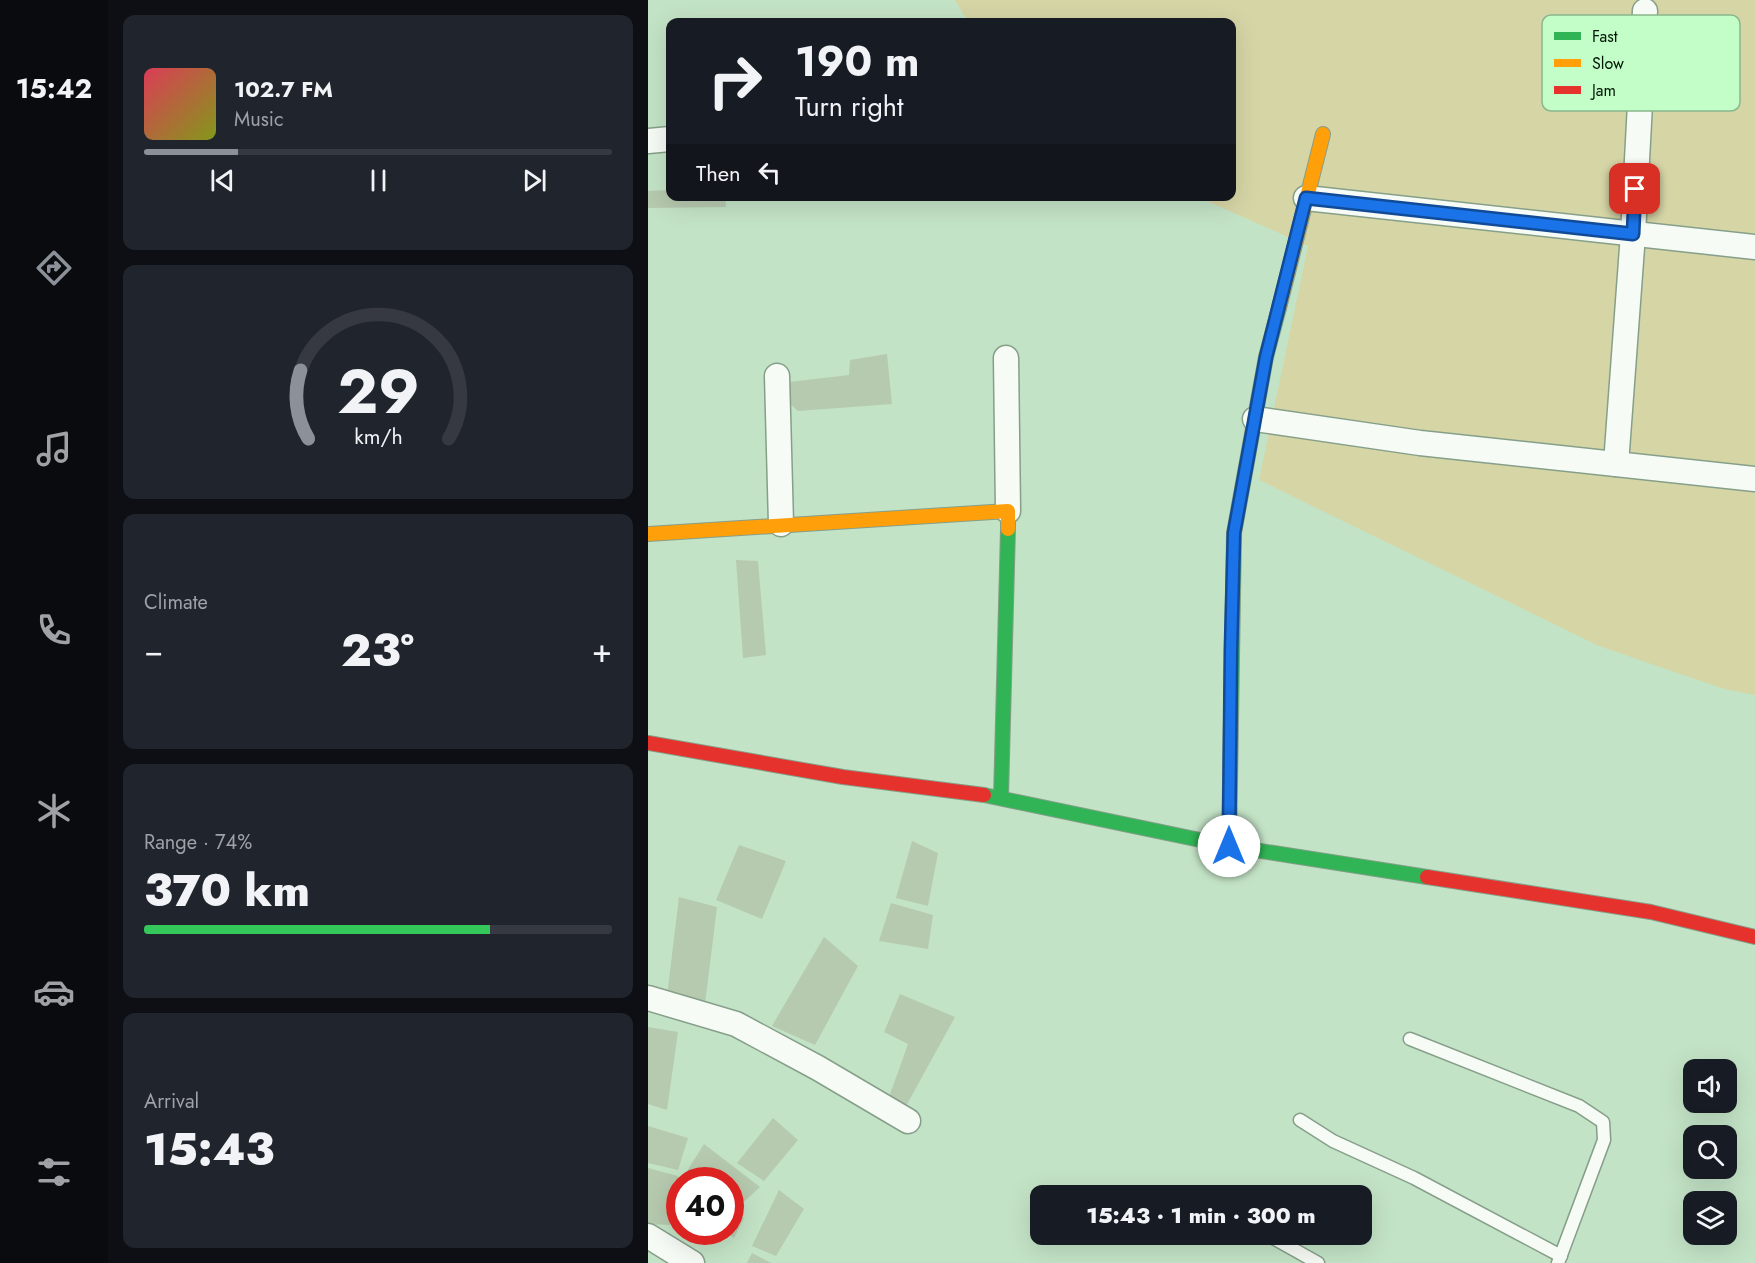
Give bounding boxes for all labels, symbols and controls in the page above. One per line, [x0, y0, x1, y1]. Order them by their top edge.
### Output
legend [1542, 15, 1740, 111]
text: Fast [1592, 25, 1618, 48]
text: 190 m [795, 31, 919, 92]
icon: right [696, 42, 774, 120]
text: Slow [1592, 52, 1624, 75]
text: 15:42 [16, 69, 92, 108]
text: 102.7 FM [234, 73, 333, 105]
text: Jam [1590, 79, 1616, 102]
text: Turn right [795, 87, 903, 126]
text: Music [234, 105, 284, 134]
icon: left [753, 156, 786, 189]
text: Then [696, 157, 741, 189]
pin [1609, 163, 1660, 214]
icon: previous [206, 164, 239, 197]
icon: pause [362, 164, 395, 197]
icon: next [518, 164, 551, 197]
icon: arrive [1618, 172, 1651, 205]
icon: directions [33, 247, 75, 289]
text: 29 [337, 346, 419, 436]
text: km/h [354, 421, 402, 452]
icon: music [33, 428, 75, 470]
text: Climate [144, 588, 208, 617]
icon: phone [33, 609, 75, 651]
text: 23° [341, 618, 414, 683]
text: − [144, 627, 163, 674]
text: + [592, 627, 612, 674]
icon: climate [33, 790, 75, 832]
position arrow [1197, 814, 1261, 878]
text: Range · 74% [144, 828, 252, 857]
text: 370 km [144, 858, 310, 923]
icon: car [33, 971, 75, 1013]
map controls [1683, 1059, 1737, 1245]
button: sound [1683, 1059, 1737, 1113]
text: Arrival [144, 1087, 199, 1116]
text: 15:43 [144, 1117, 275, 1182]
button: search [1683, 1125, 1737, 1179]
icon: filters [33, 1151, 75, 1193]
speed limit sign: 40 [666, 1167, 744, 1245]
button: layers [1683, 1191, 1737, 1245]
text: 15:43 · 1 min · 300 m [1086, 1199, 1316, 1231]

